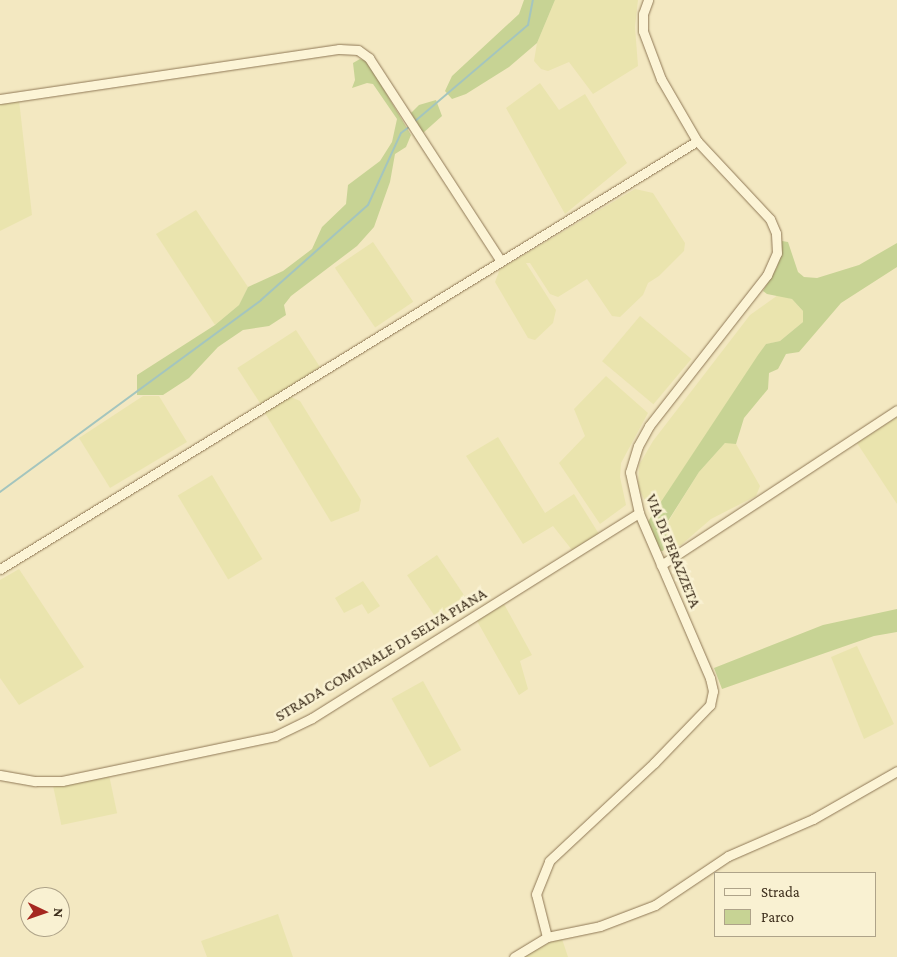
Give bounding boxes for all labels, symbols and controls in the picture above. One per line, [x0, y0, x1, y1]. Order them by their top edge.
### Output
street label: VIA DI PERAZZETA [641, 491, 705, 611]
street label: STRADA COMUNALE DI SELVA PIANA [272, 584, 490, 726]
legend [714, 872, 877, 937]
text: Strada [761, 884, 800, 900]
north arrow [20, 887, 70, 937]
text: N [51, 908, 67, 918]
text: Parco [761, 909, 794, 925]

